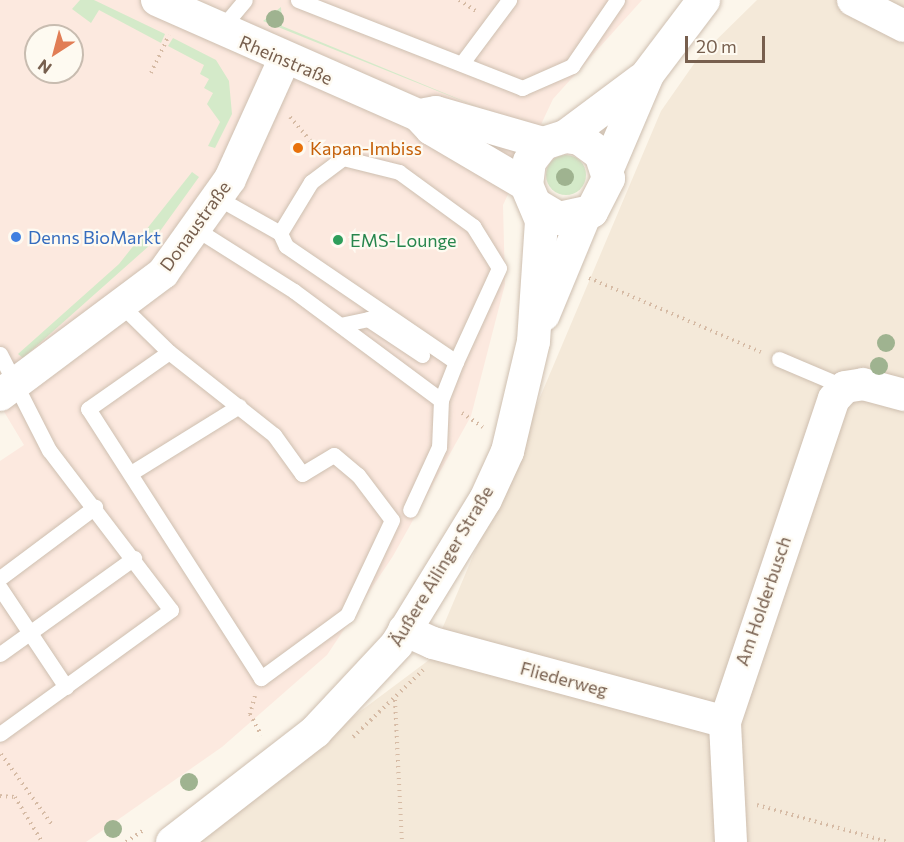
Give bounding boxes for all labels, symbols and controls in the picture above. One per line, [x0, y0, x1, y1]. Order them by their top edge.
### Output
north arrow [24, 24, 84, 84]
scale bar [688, 24, 768, 62]
street label: Rheinstraße [236, 31, 336, 89]
text: 20 m [696, 35, 737, 57]
text: N [34, 56, 55, 79]
place label: Kapan-Imbiss [310, 137, 422, 159]
marker: Kapan-Imbiss [291, 141, 305, 155]
street label: Donaustraße [155, 177, 235, 275]
place label: Denns BioMarkt [28, 226, 161, 248]
place label: EMS-Lounge [350, 229, 457, 251]
marker: Denns BioMarkt [9, 230, 23, 244]
marker: EMS-Lounge [331, 233, 345, 247]
street label: Äußere Ailinger Straße [385, 482, 497, 650]
street label: Am Holderbusch [731, 533, 795, 669]
street label: Fliederweg [518, 657, 610, 701]

